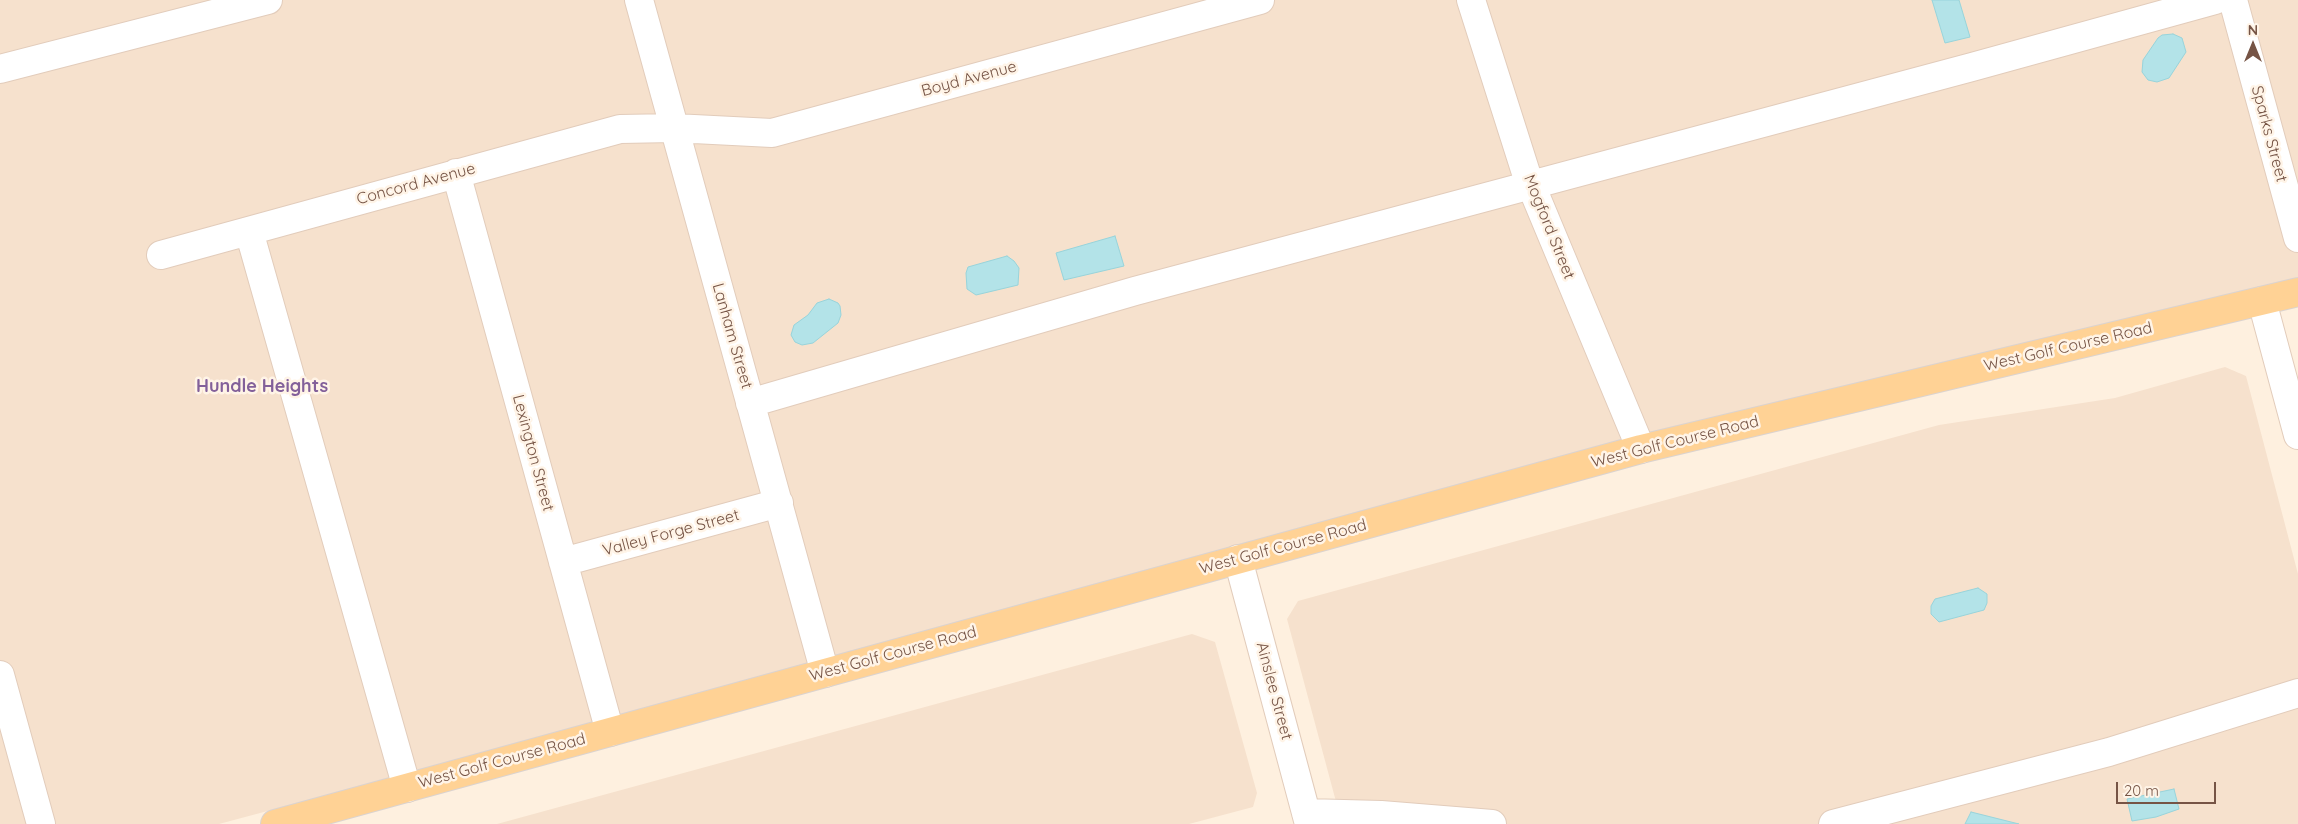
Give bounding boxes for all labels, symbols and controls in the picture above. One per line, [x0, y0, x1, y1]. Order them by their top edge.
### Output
north arrow [2228, 20, 2278, 70]
text: N [2248, 21, 2258, 39]
street label: Boyd Avenue [919, 57, 1019, 101]
street label: Sparks Street [2247, 84, 2291, 184]
street label: Concord Avenue [355, 159, 477, 209]
street label: Mogford Street [1519, 172, 1579, 282]
street label: Lanham Street [708, 281, 756, 391]
street label: West Golf Course Road [1982, 318, 2154, 376]
district label: Hundle Heights [196, 376, 328, 398]
street label: Lexington Street [508, 392, 558, 514]
street label: West Golf Course Road [1589, 412, 1761, 472]
street label: Valley Forge Street [600, 505, 742, 561]
street label: West Golf Course Road [1197, 515, 1369, 579]
street label: West Golf Course Road [807, 622, 979, 686]
street label: Ainslee Street [1252, 640, 1296, 742]
street label: West Golf Course Road [416, 729, 588, 793]
scale bar [2118, 772, 2218, 804]
text: 20 m [2124, 781, 2159, 800]

